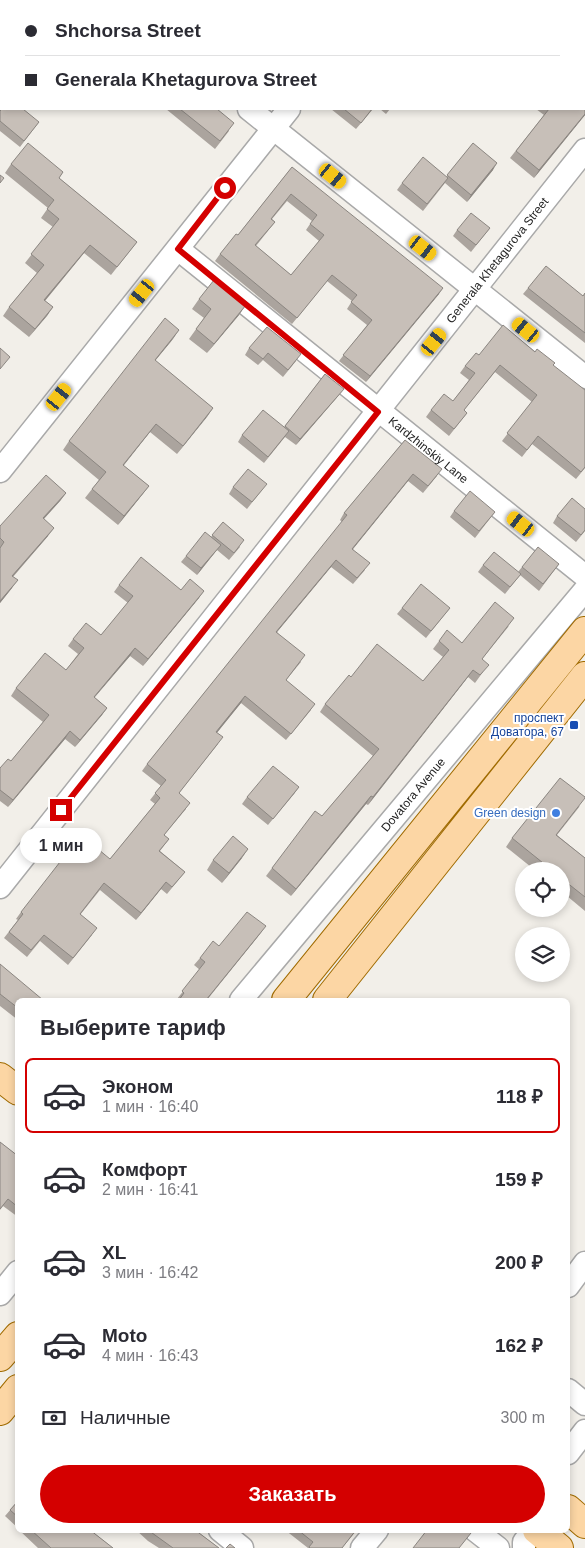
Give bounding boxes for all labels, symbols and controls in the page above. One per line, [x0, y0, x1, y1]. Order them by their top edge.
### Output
text: Shchorsa Street [55, 20, 201, 41]
text: Generala Khetagurova Street [55, 69, 317, 90]
car [316, 161, 349, 191]
route start [214, 177, 236, 199]
street label: Generala Khetagurova Street [443, 194, 552, 326]
car [406, 233, 439, 263]
car [126, 277, 157, 309]
car [509, 315, 542, 345]
car [418, 326, 449, 358]
car [43, 381, 74, 413]
street label: Kardzhinskiy Lane [386, 414, 471, 486]
car [504, 509, 537, 539]
place label: проспект Доватора, 67 [491, 711, 564, 739]
marker: проспект Доватора, 67 [568, 719, 580, 731]
street label: Dovatora Avenue [378, 755, 448, 834]
route end [50, 799, 72, 821]
place label: Green design [474, 806, 546, 820]
marker: Green design [550, 807, 562, 819]
callout: 1 мин [20, 828, 102, 862]
text: 1 мин [39, 837, 83, 854]
map controls [515, 862, 570, 982]
button: locate [515, 862, 570, 917]
button: layers [515, 927, 570, 982]
text: Выберите тариф [40, 1015, 226, 1040]
icon: car [42, 1073, 87, 1118]
text: Эконом [102, 1076, 173, 1097]
text: 118 ₽ [496, 1086, 543, 1107]
text: 1 мин · 16:40 [102, 1098, 198, 1115]
icon: car [42, 1156, 87, 1201]
text: Комфорт [102, 1159, 187, 1180]
text: 159 ₽ [495, 1169, 543, 1190]
text: 2 мин · 16:41 [102, 1181, 198, 1198]
icon: car [42, 1239, 87, 1284]
text: XL [102, 1242, 126, 1263]
text: 200 ₽ [495, 1252, 543, 1273]
text: 3 мин · 16:42 [102, 1264, 198, 1281]
icon: car [42, 1322, 87, 1367]
text: Moto [102, 1325, 147, 1346]
text: 162 ₽ [495, 1335, 543, 1356]
text: 4 мин · 16:43 [102, 1347, 198, 1364]
icon: cash [40, 1404, 68, 1432]
text: Наличные [80, 1407, 171, 1428]
text: 300 m [501, 1409, 545, 1426]
button: Заказать [40, 1465, 545, 1523]

